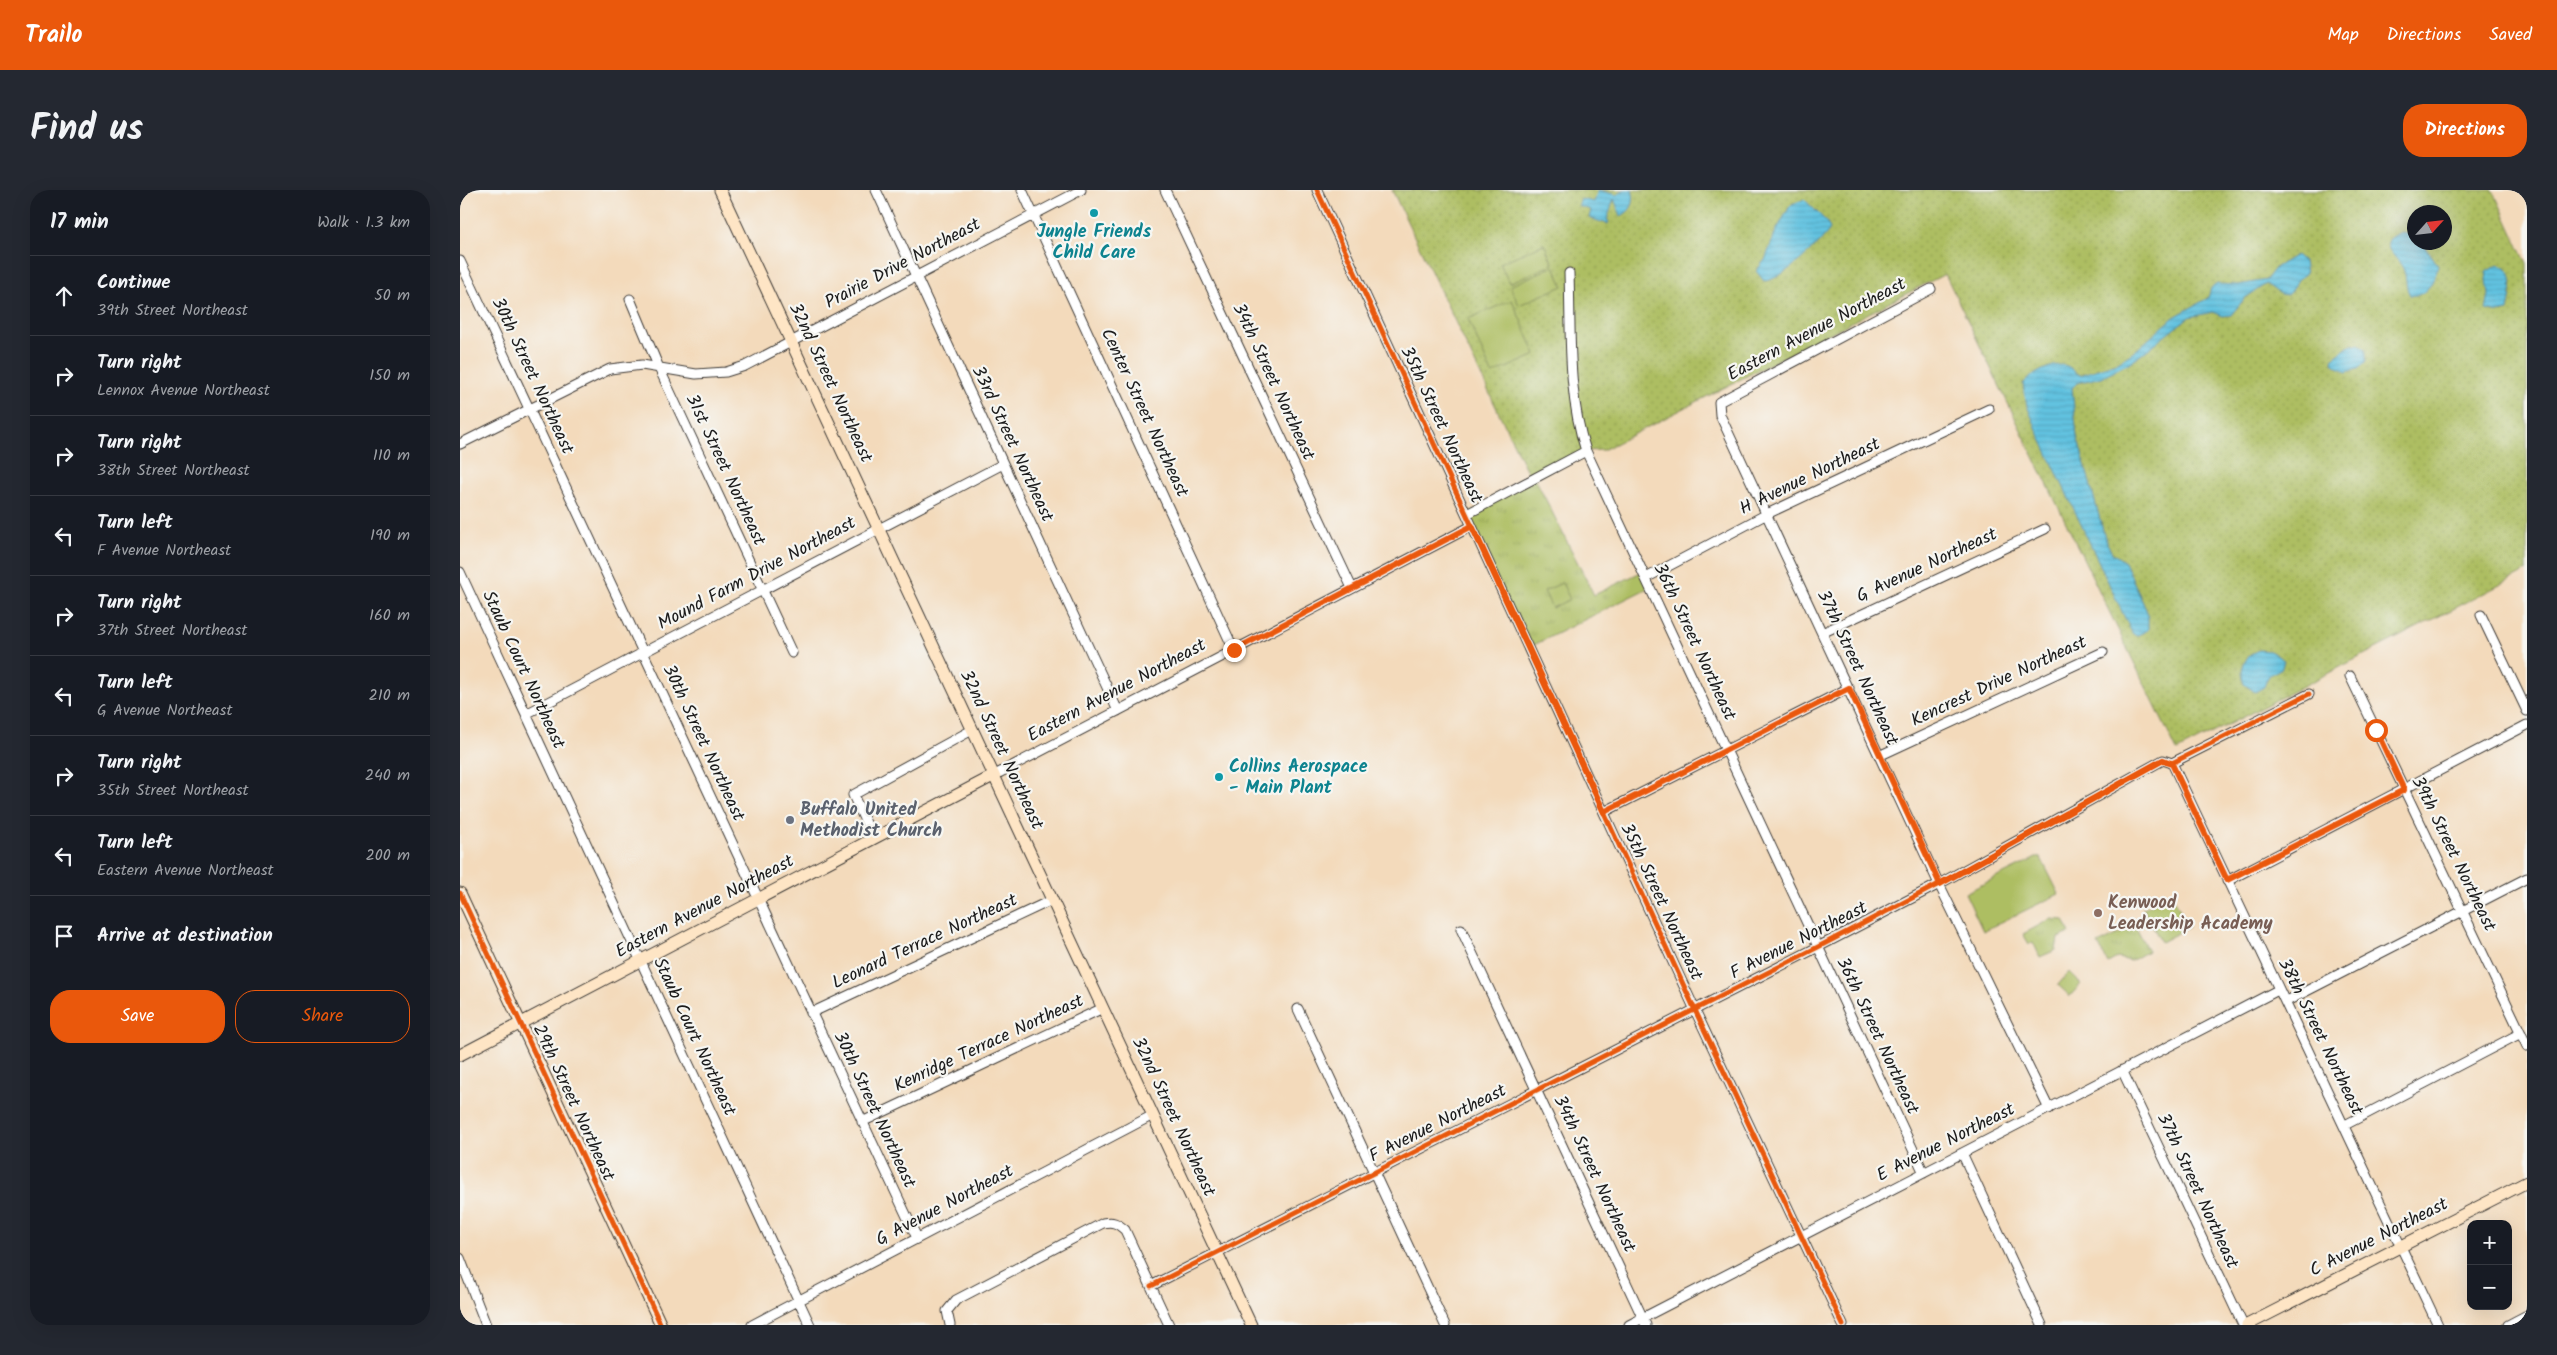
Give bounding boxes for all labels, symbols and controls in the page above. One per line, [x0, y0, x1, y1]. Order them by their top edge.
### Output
text: Trailo [25, 16, 83, 55]
text: Map [2327, 21, 2359, 50]
text: Directions [2387, 21, 2461, 50]
text: Saved [2489, 21, 2532, 50]
text: Find us [30, 102, 143, 158]
button: Directions [2403, 104, 2527, 157]
north arrow [2407, 205, 2452, 250]
text: 17 min [50, 206, 109, 239]
marker: Jungle Friends Child Care [1088, 207, 1100, 219]
text: Walk · 1.3 km [317, 210, 410, 235]
street label: Prairie Drive Northeast [820, 210, 987, 317]
place label: Jungle Friends Child Care [1037, 218, 1152, 268]
text: Continue [97, 268, 170, 298]
street label: Eastern Avenue Northeast [1722, 270, 1912, 389]
icon: ahead [50, 282, 78, 310]
text: 50 m [374, 283, 410, 308]
street label: 30th Street Northeast [483, 293, 582, 460]
text: 39th Street Northeast [97, 298, 248, 323]
street label: 32nd Street Northeast [780, 298, 880, 469]
street label: 34th Street Northeast [1224, 298, 1323, 467]
street label: Center Street Northeast [1092, 324, 1196, 503]
street label: 35th Street Northeast [1392, 342, 1491, 509]
text: Turn right [97, 348, 182, 378]
street label: 33rd Street Northeast [963, 361, 1061, 528]
icon: right [50, 362, 78, 390]
text: 150 m [369, 363, 410, 388]
text: Lennox Avenue Northeast [97, 378, 270, 403]
street label: 31st Street Northeast [677, 389, 773, 552]
text: Turn right [97, 428, 182, 458]
street label: H Avenue Northeast [1735, 430, 1886, 524]
icon: right [50, 442, 78, 470]
text: 110 m [373, 443, 410, 468]
text: 38th Street Northeast [97, 458, 250, 483]
text: Turn left [97, 508, 172, 538]
street label: Mound Farm Drive Northeast [653, 509, 862, 639]
street label: G Avenue Northeast [1852, 520, 2003, 611]
icon: left [50, 522, 78, 550]
text: 190 m [370, 523, 410, 548]
text: F Avenue Northeast [97, 538, 231, 563]
street label: 36th Street Northeast [1645, 558, 1744, 727]
street label: 37th Street Northeast [1808, 585, 1906, 752]
street label: Staub Court Northeast [473, 586, 573, 755]
text: Turn right [97, 588, 182, 618]
icon: right [50, 602, 78, 630]
text: 160 m [369, 603, 410, 628]
text: 37th Street Northeast [97, 618, 248, 643]
street label: Kencrest Drive Northeast [1906, 628, 2093, 736]
street label: Eastern Avenue Northeast [1022, 631, 1212, 750]
route end [1223, 639, 1246, 662]
street label: 30th Street Northeast [654, 660, 753, 827]
street label: 32nd Street Northeast [951, 665, 1051, 836]
text: Turn left [97, 668, 172, 698]
icon: left [50, 682, 78, 710]
text: 210 m [369, 683, 410, 708]
text: G Avenue Northeast [97, 698, 233, 723]
route start [2365, 719, 2388, 742]
text: Turn right [97, 748, 182, 778]
place label: Collins Aerospace - Main Plant [1229, 753, 1368, 803]
icon: right [50, 762, 78, 790]
text: 240 m [365, 763, 410, 788]
marker: Collins Aerospace - Main Plant [1213, 771, 1225, 783]
street label: 39th Street Northeast [2403, 771, 2504, 938]
text: 35th Street Northeast [97, 778, 249, 803]
place label: Buffalo United Methodist Church [800, 796, 942, 846]
marker: Buffalo United Methodist Church [784, 814, 796, 826]
street label: 35th Street Northeast [1612, 819, 1711, 986]
text: Turn left [97, 828, 172, 858]
icon: left [50, 842, 78, 870]
text: 200 m [366, 843, 410, 868]
street label: Eastern Avenue Northeast [610, 847, 800, 966]
text: Eastern Avenue Northeast [97, 858, 274, 883]
street label: Leonard Terrace Northeast [827, 886, 1024, 998]
place label: Kenwood Leadership Academy [2108, 889, 2273, 939]
street label: F Avenue Northeast [1725, 893, 1874, 988]
marker: Kenwood Leadership Academy [2092, 907, 2104, 919]
text: Arrive at destination [97, 921, 273, 951]
icon: arrive [50, 922, 78, 950]
street label: 36th Street Northeast [1828, 952, 1927, 1121]
street label: Staub Court Northeast [644, 953, 744, 1122]
street label: 38th Street Northeast [2269, 953, 2371, 1122]
street label: Kenridge Terrace Northeast [889, 987, 1090, 1101]
button: Save [50, 990, 225, 1043]
button: Share [235, 990, 410, 1043]
street label: 29th Street Northeast [524, 1020, 623, 1187]
street label: 30th Street Northeast [825, 1027, 924, 1194]
street label: 32nd Street Northeast [1123, 1032, 1223, 1203]
street label: F Avenue Northeast [1364, 1076, 1513, 1171]
street label: 34th Street Northeast [1545, 1090, 1644, 1259]
street label: E Avenue Northeast [1872, 1095, 2021, 1190]
street label: 37th Street Northeast [2148, 1108, 2246, 1275]
street label: G Avenue Northeast [871, 1157, 1020, 1255]
street label: C Avenue Northeast [2305, 1190, 2454, 1285]
map controls [2467, 1220, 2512, 1310]
button: + [2467, 1220, 2512, 1265]
button: − [2467, 1265, 2512, 1310]

